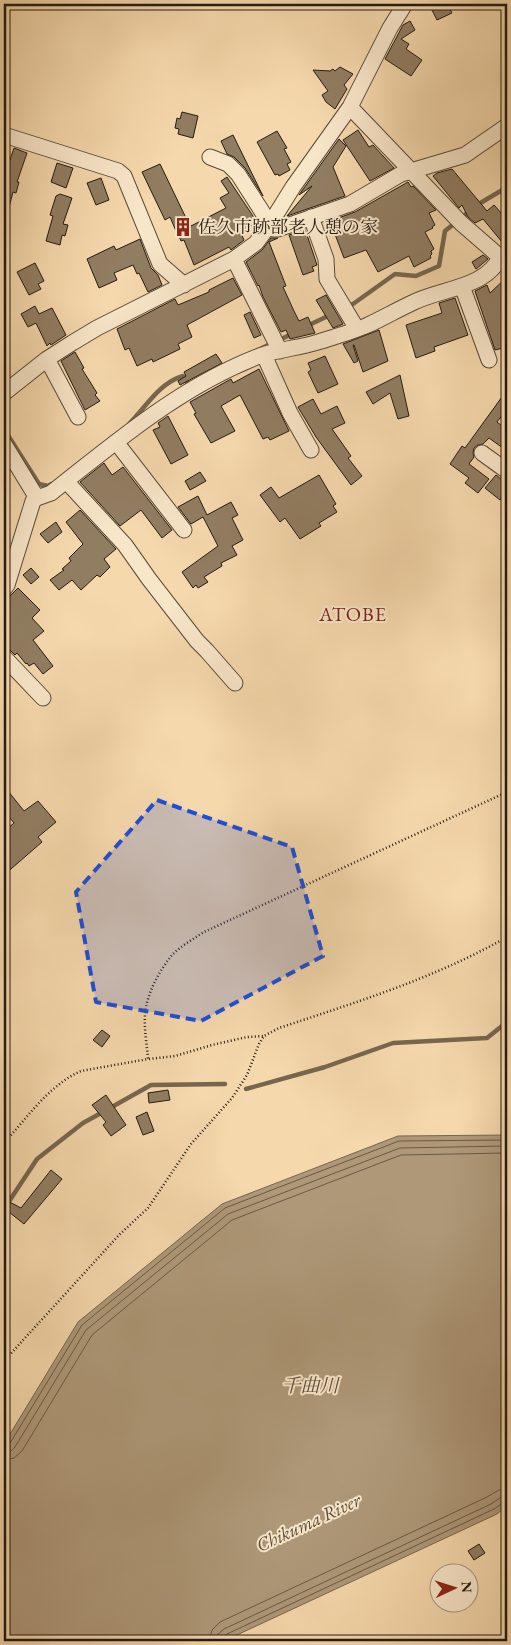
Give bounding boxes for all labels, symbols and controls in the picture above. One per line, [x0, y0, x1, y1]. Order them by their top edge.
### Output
place label: 佐久市跡部老人憩の家 [198, 215, 378, 238]
building icon: 佐久市跡部老人憩の家 [172, 216, 194, 238]
district label: ATOBE [318, 601, 387, 627]
water label: 千曲川 [281, 1373, 340, 1398]
water label: Chikuma River [252, 1487, 365, 1558]
north arrow [428, 1562, 478, 1612]
text: N [458, 1581, 476, 1594]

